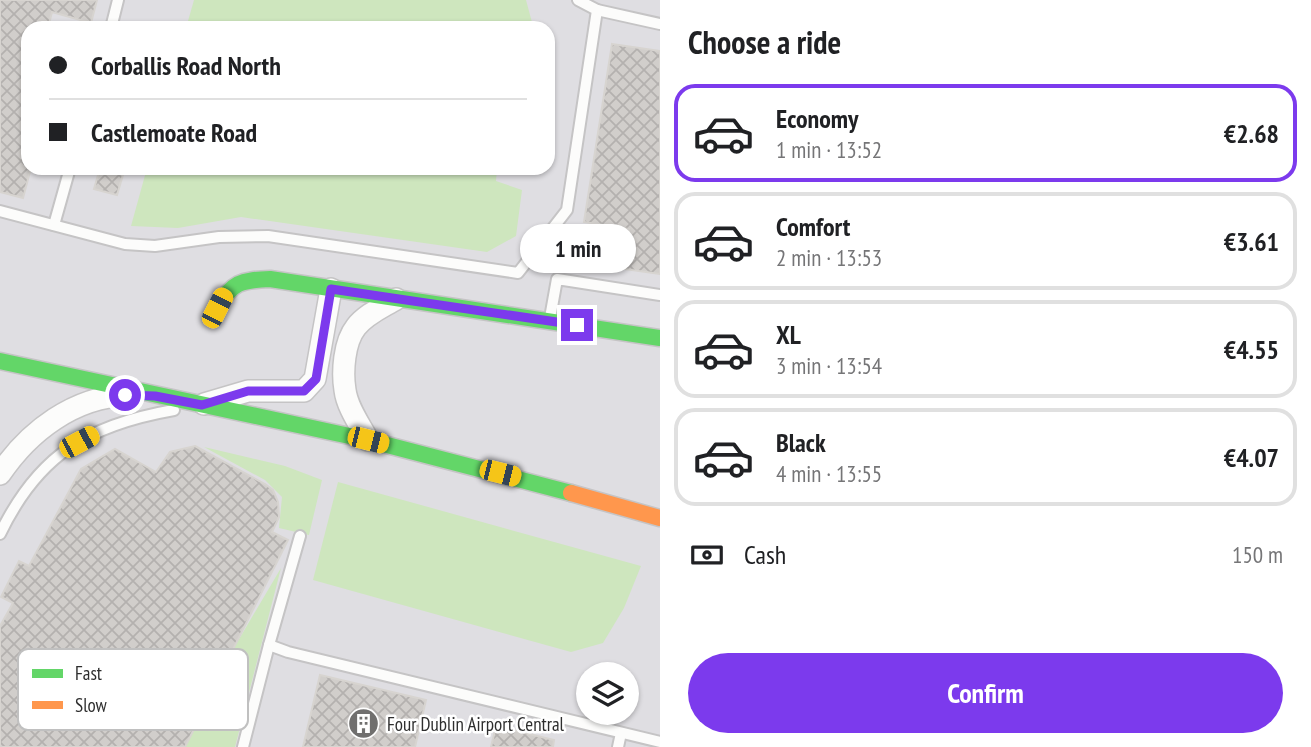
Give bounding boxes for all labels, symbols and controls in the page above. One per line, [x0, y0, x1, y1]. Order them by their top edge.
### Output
text: Choose a ride [688, 21, 841, 63]
text: Corballis Road North [91, 49, 281, 82]
icon: car [692, 102, 755, 165]
text: Economy [776, 102, 858, 135]
text: Castlemoate Road [91, 116, 257, 149]
text: €2.68 [1224, 117, 1279, 150]
text: 1 min · 13:52 [776, 135, 882, 164]
icon: car [692, 210, 755, 273]
text: Comfort [776, 210, 850, 243]
callout: 1 min [519, 224, 635, 272]
text: €3.61 [1224, 225, 1279, 258]
text: 1 min [555, 234, 601, 263]
text: 2 min · 13:53 [776, 243, 882, 272]
car [199, 285, 236, 331]
route end [561, 309, 593, 341]
icon: car [692, 318, 755, 381]
text: XL [776, 318, 801, 351]
text: €4.55 [1224, 333, 1279, 366]
text: 3 min · 13:54 [776, 351, 882, 380]
route start [109, 379, 141, 411]
car [56, 423, 103, 461]
car [346, 425, 391, 455]
icon: car [692, 426, 755, 489]
text: Black [776, 426, 826, 459]
text: €4.07 [1224, 441, 1279, 474]
car [478, 458, 523, 488]
text: 4 min · 13:55 [776, 459, 882, 488]
icon: cash [688, 536, 726, 574]
text: Cash [744, 538, 786, 571]
text: 150 m [1232, 540, 1283, 569]
legend [18, 649, 248, 730]
button: Confirm [688, 653, 1283, 733]
text: Fast [75, 661, 103, 685]
map controls [576, 662, 639, 725]
button: layers [576, 662, 639, 725]
text: Slow [75, 693, 108, 717]
building icon: Four Dublin Airport Central [347, 707, 381, 741]
place label: Four Dublin Airport Central [387, 712, 565, 736]

